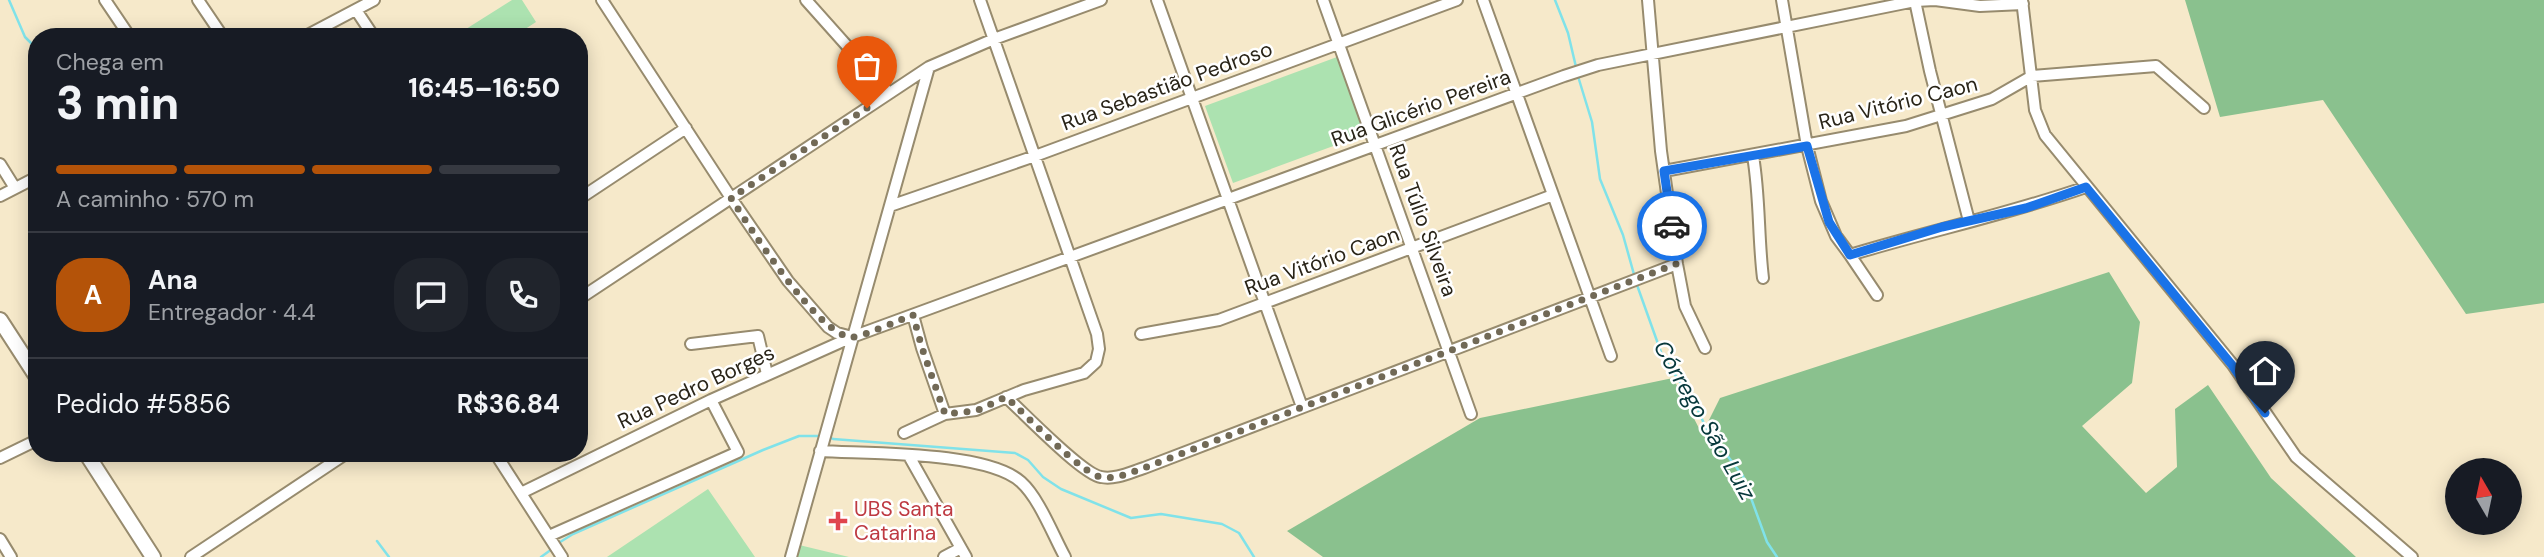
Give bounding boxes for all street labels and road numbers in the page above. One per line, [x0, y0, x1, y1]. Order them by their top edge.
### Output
street label: Rua Sebastião Pedroso [1058, 35, 1276, 137]
street label: Rua Glicério Pereira [1327, 63, 1515, 153]
street label: Rua Vitório Caon [1816, 70, 1980, 136]
street label: Rua Túlio Silveira [1382, 140, 1464, 300]
street label: Rua Vitório Caon [1241, 220, 1403, 302]
street label: Rua Pedro Borges [613, 338, 779, 436]

